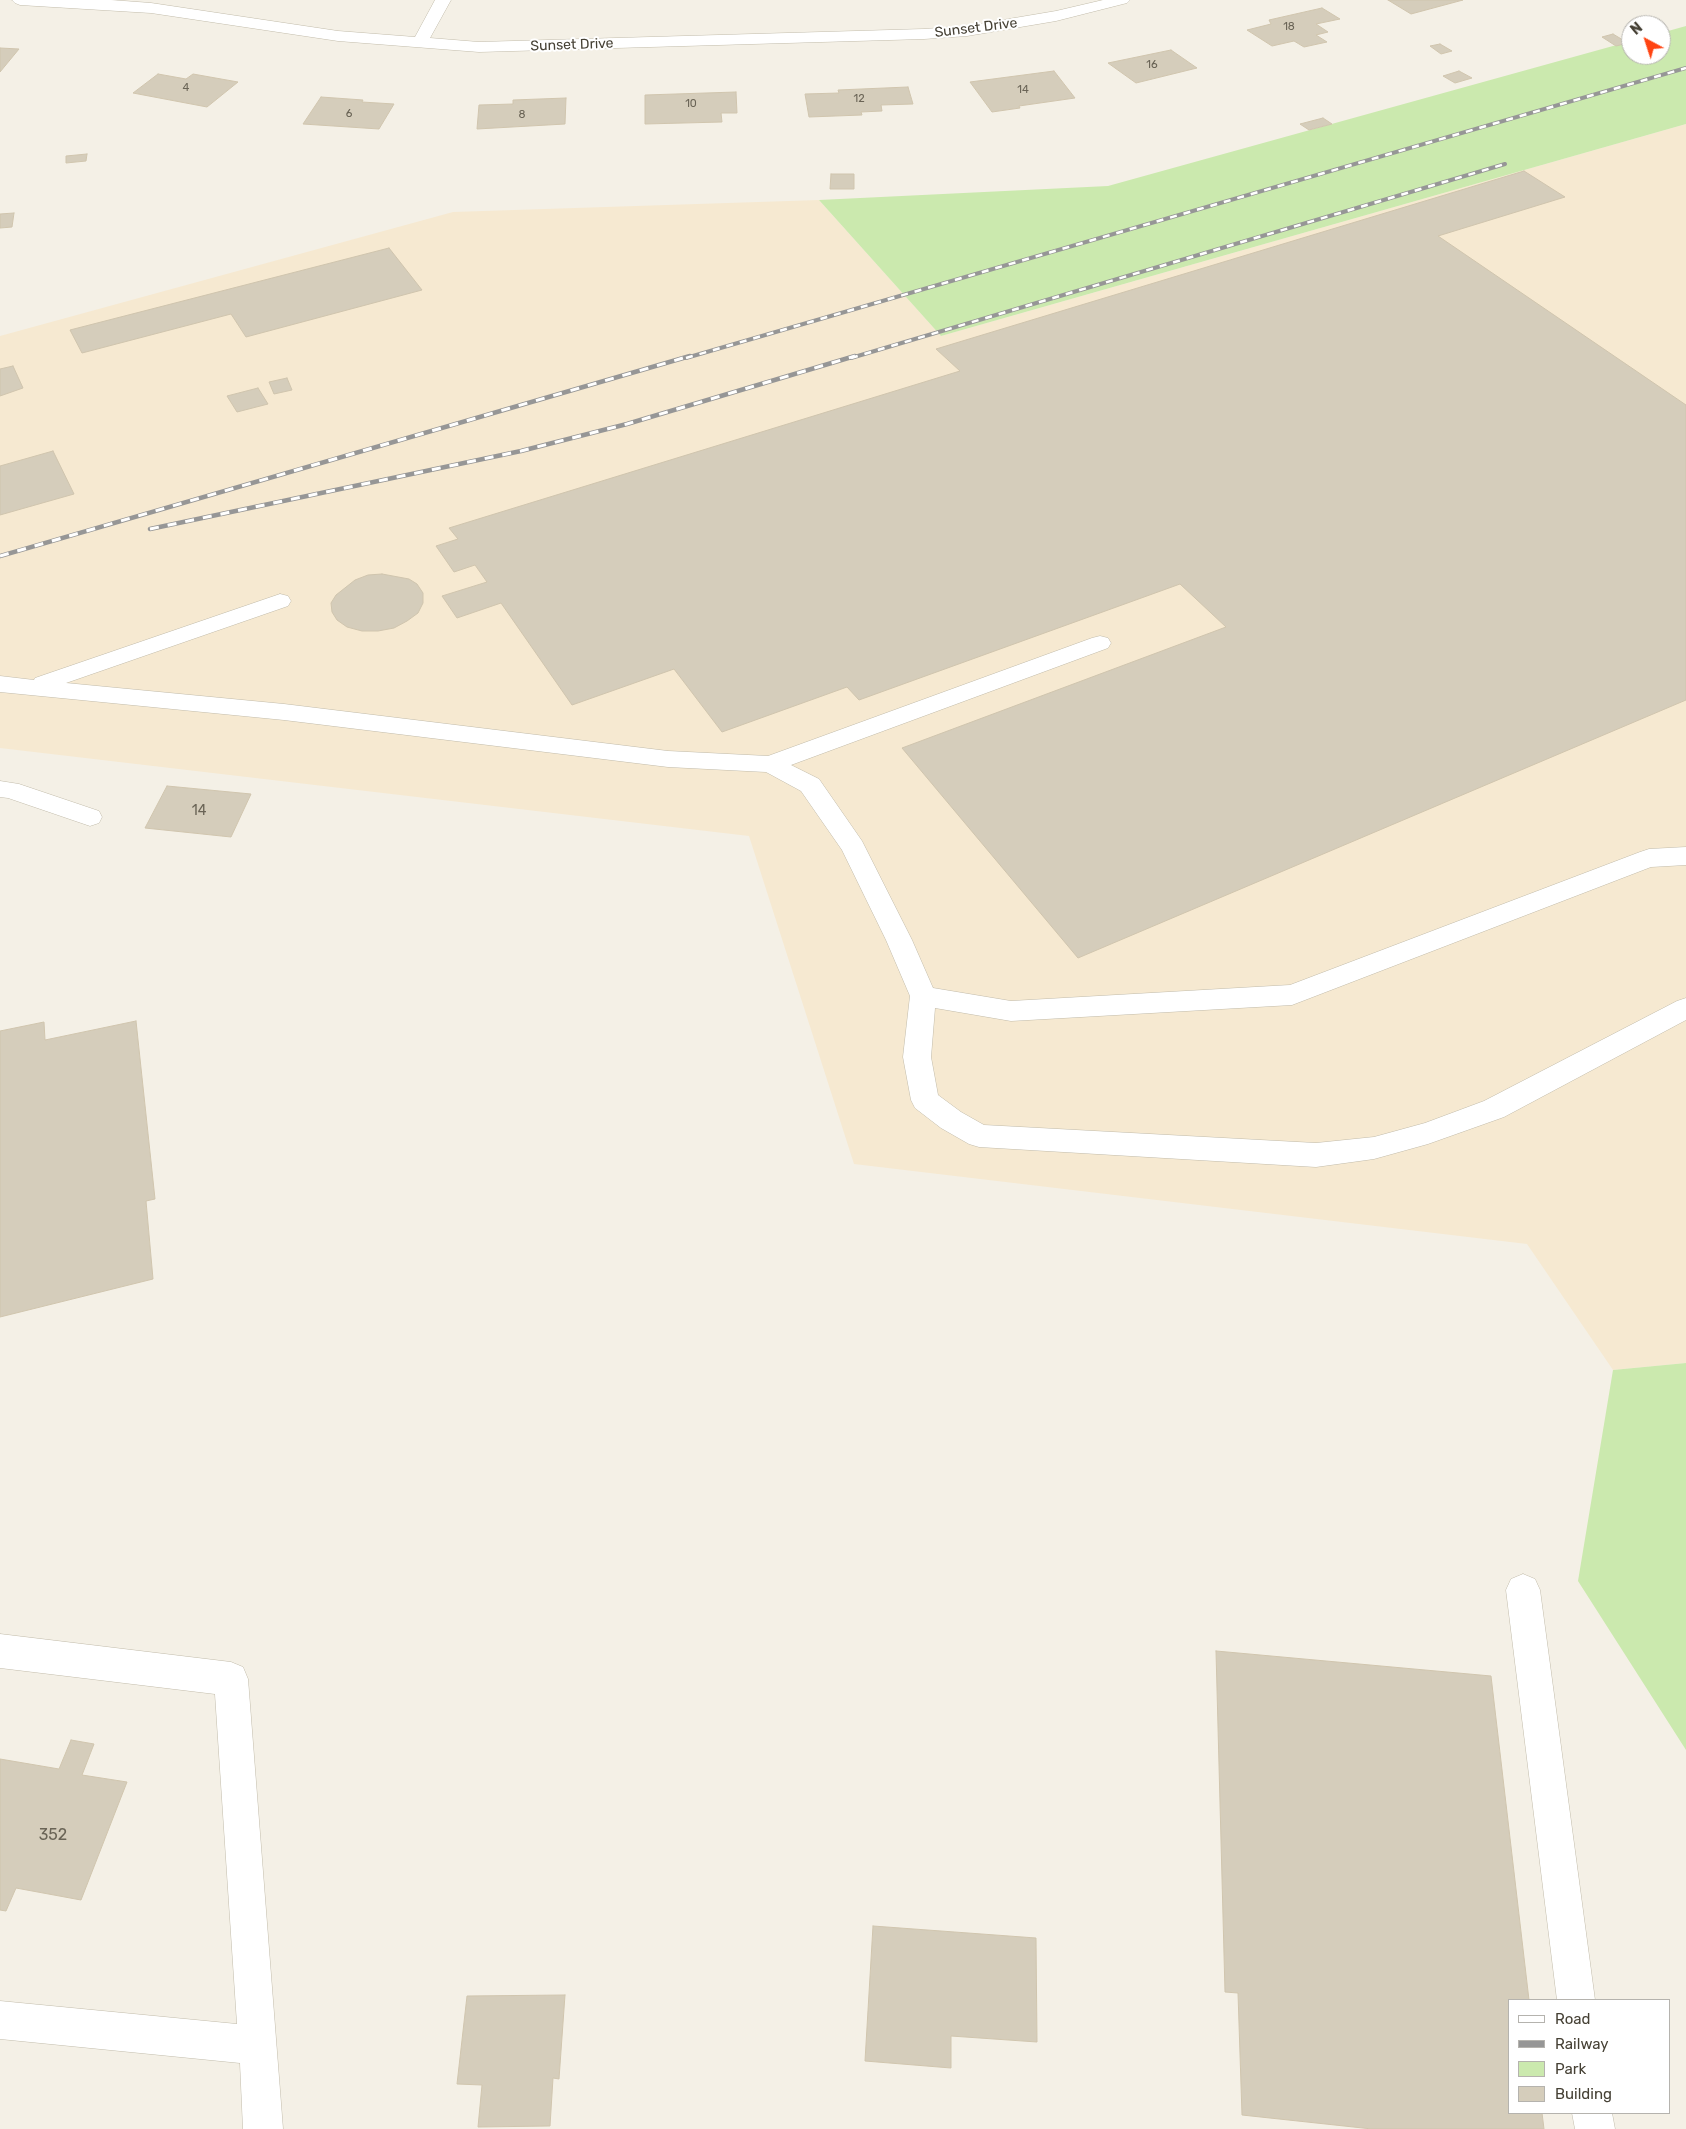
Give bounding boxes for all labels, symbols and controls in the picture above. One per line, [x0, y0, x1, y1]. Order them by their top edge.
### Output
street label: Sunset Drive [934, 15, 1018, 41]
north arrow [1621, 15, 1671, 65]
text: N [1627, 19, 1646, 39]
house number: 18 [1283, 20, 1295, 34]
street label: Sunset Drive [530, 35, 614, 55]
house number: 16 [1146, 58, 1158, 72]
house number: 4 [183, 81, 189, 95]
house number: 14 [1017, 83, 1029, 97]
house number: 12 [853, 92, 865, 106]
house number: 10 [685, 97, 697, 111]
house number: 6 [346, 107, 352, 121]
house number: 8 [519, 108, 525, 122]
house number: 14 [192, 803, 206, 819]
house number: 352 [39, 1825, 67, 1845]
legend [1508, 1999, 1671, 2114]
text: Road [1555, 2010, 1591, 2028]
text: Railway [1555, 2035, 1609, 2053]
text: Park [1555, 2060, 1586, 2078]
text: Building [1555, 2085, 1612, 2103]

